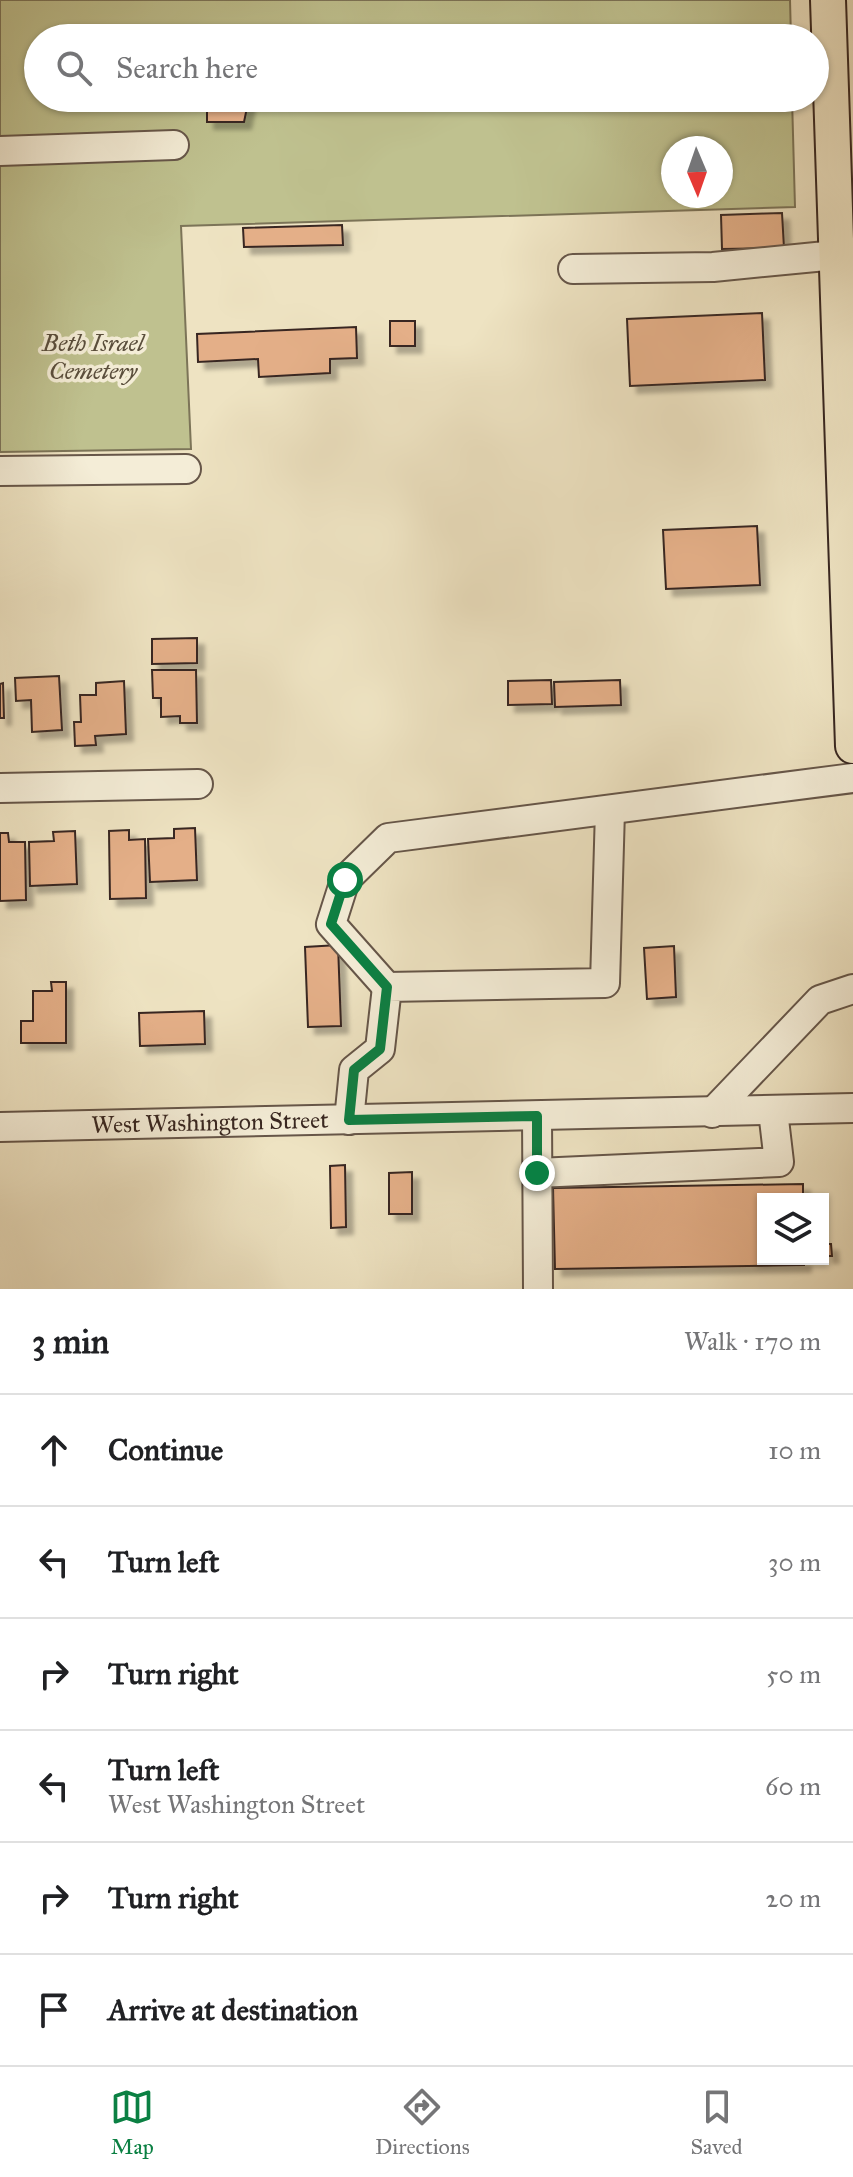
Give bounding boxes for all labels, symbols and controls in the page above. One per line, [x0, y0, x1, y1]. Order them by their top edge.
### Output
search box [24, 24, 829, 112]
icon: search [52, 46, 96, 90]
text: Search here [116, 50, 258, 86]
north arrow [661, 136, 733, 208]
park label: Beth Israel Cemetery [41, 328, 146, 386]
route start [327, 862, 363, 898]
street label: West Washington Street [91, 1105, 330, 1140]
route end [519, 1155, 555, 1191]
map controls [757, 1193, 829, 1265]
button: layers [757, 1193, 829, 1265]
text: 3 min [32, 1321, 109, 1362]
text: Walk · 170 m [684, 1325, 821, 1357]
icon: ahead [32, 1428, 76, 1472]
text: Continue [108, 1432, 223, 1468]
text: 10 m [768, 1434, 821, 1466]
icon: left [32, 1540, 76, 1584]
text: Turn left [108, 1544, 219, 1580]
text: 30 m [768, 1546, 821, 1578]
icon: right [32, 1652, 76, 1696]
text: Turn right [108, 1656, 239, 1692]
text: 50 m [766, 1658, 821, 1690]
text: Turn left [108, 1752, 219, 1788]
icon: left [32, 1764, 76, 1808]
text: 60 m [765, 1770, 821, 1802]
text: West Washington Street [108, 1788, 365, 1820]
icon: right [32, 1876, 76, 1920]
text: Turn right [108, 1880, 239, 1916]
text: 20 m [766, 1882, 821, 1914]
icon: arrive [32, 1988, 76, 2032]
text: Arrive at destination [108, 1992, 358, 2028]
tab: Map [110, 2085, 154, 2160]
tab: Directions [375, 2085, 470, 2160]
tab: Saved [690, 2085, 743, 2160]

